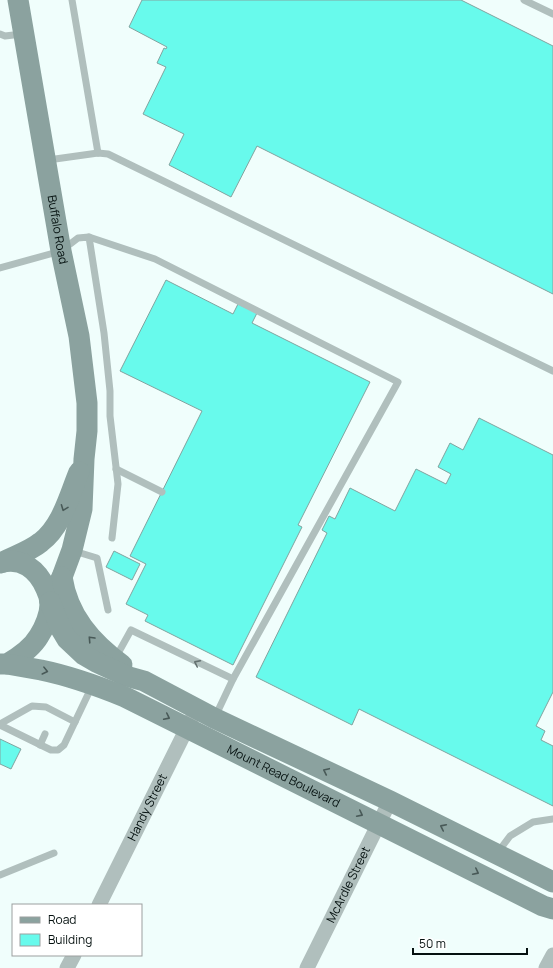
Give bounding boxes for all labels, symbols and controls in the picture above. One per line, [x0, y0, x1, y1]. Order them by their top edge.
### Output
street label: Buffalo Road [44, 194, 73, 266]
one-way arrow [61, 505, 69, 512]
one-way arrow [89, 636, 96, 644]
one-way arrow [194, 660, 202, 667]
one-way arrow [42, 666, 49, 675]
one-way arrow [162, 712, 170, 720]
street label: Mount Read Boulevard [224, 740, 343, 811]
one-way arrow [322, 768, 330, 776]
street label: Handy Street [123, 770, 171, 844]
one-way arrow [356, 809, 363, 817]
one-way arrow [440, 825, 447, 832]
street label: McArdle Street [322, 843, 374, 926]
one-way arrow [472, 867, 480, 875]
legend [12, 904, 142, 956]
text: Road [48, 911, 76, 928]
scale bar [413, 930, 527, 956]
text: Building [48, 931, 92, 948]
text: 50 m [419, 935, 446, 952]

